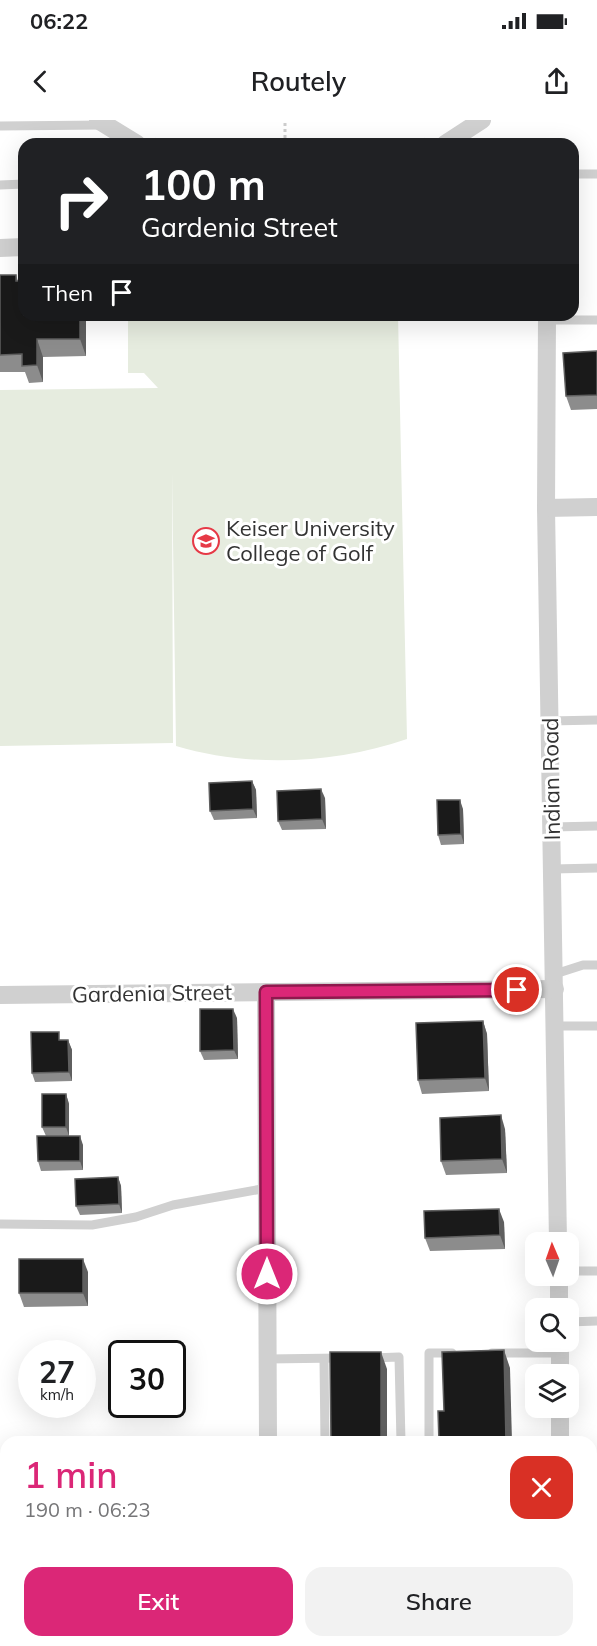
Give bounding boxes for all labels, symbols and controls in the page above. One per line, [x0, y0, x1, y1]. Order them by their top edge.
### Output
text: 06:22 [30, 7, 88, 35]
text: Routely [251, 64, 346, 98]
icon: back [24, 65, 57, 98]
icon: share [540, 65, 573, 98]
text: 100 m [141, 158, 266, 211]
icon: right [42, 162, 120, 240]
text: Gardenia Street [141, 210, 338, 244]
icon: arrive [105, 276, 138, 309]
text: Then [42, 279, 93, 307]
place label: Keiser University College of Golf [226, 514, 395, 567]
school or university icon: Keiser University College of Golf [191, 526, 221, 556]
street label: Indian Road [536, 717, 566, 841]
pin [491, 964, 542, 1015]
icon: arrive [500, 973, 533, 1006]
street label: Gardenia Street [72, 978, 233, 1008]
north arrow [525, 1232, 579, 1286]
map controls [525, 1232, 579, 1418]
position arrow [235, 1242, 299, 1306]
button: search [525, 1298, 579, 1352]
speed limit sign: 30 [108, 1340, 186, 1418]
text: 27 [39, 1353, 75, 1391]
button: layers [525, 1364, 579, 1418]
text: km/h [40, 1385, 74, 1404]
text: 1 min [24, 1452, 118, 1497]
button: close [510, 1456, 573, 1519]
text: 190 m · 06:23 [24, 1497, 150, 1522]
button: Exit [24, 1567, 293, 1636]
button: Share [305, 1567, 573, 1636]

